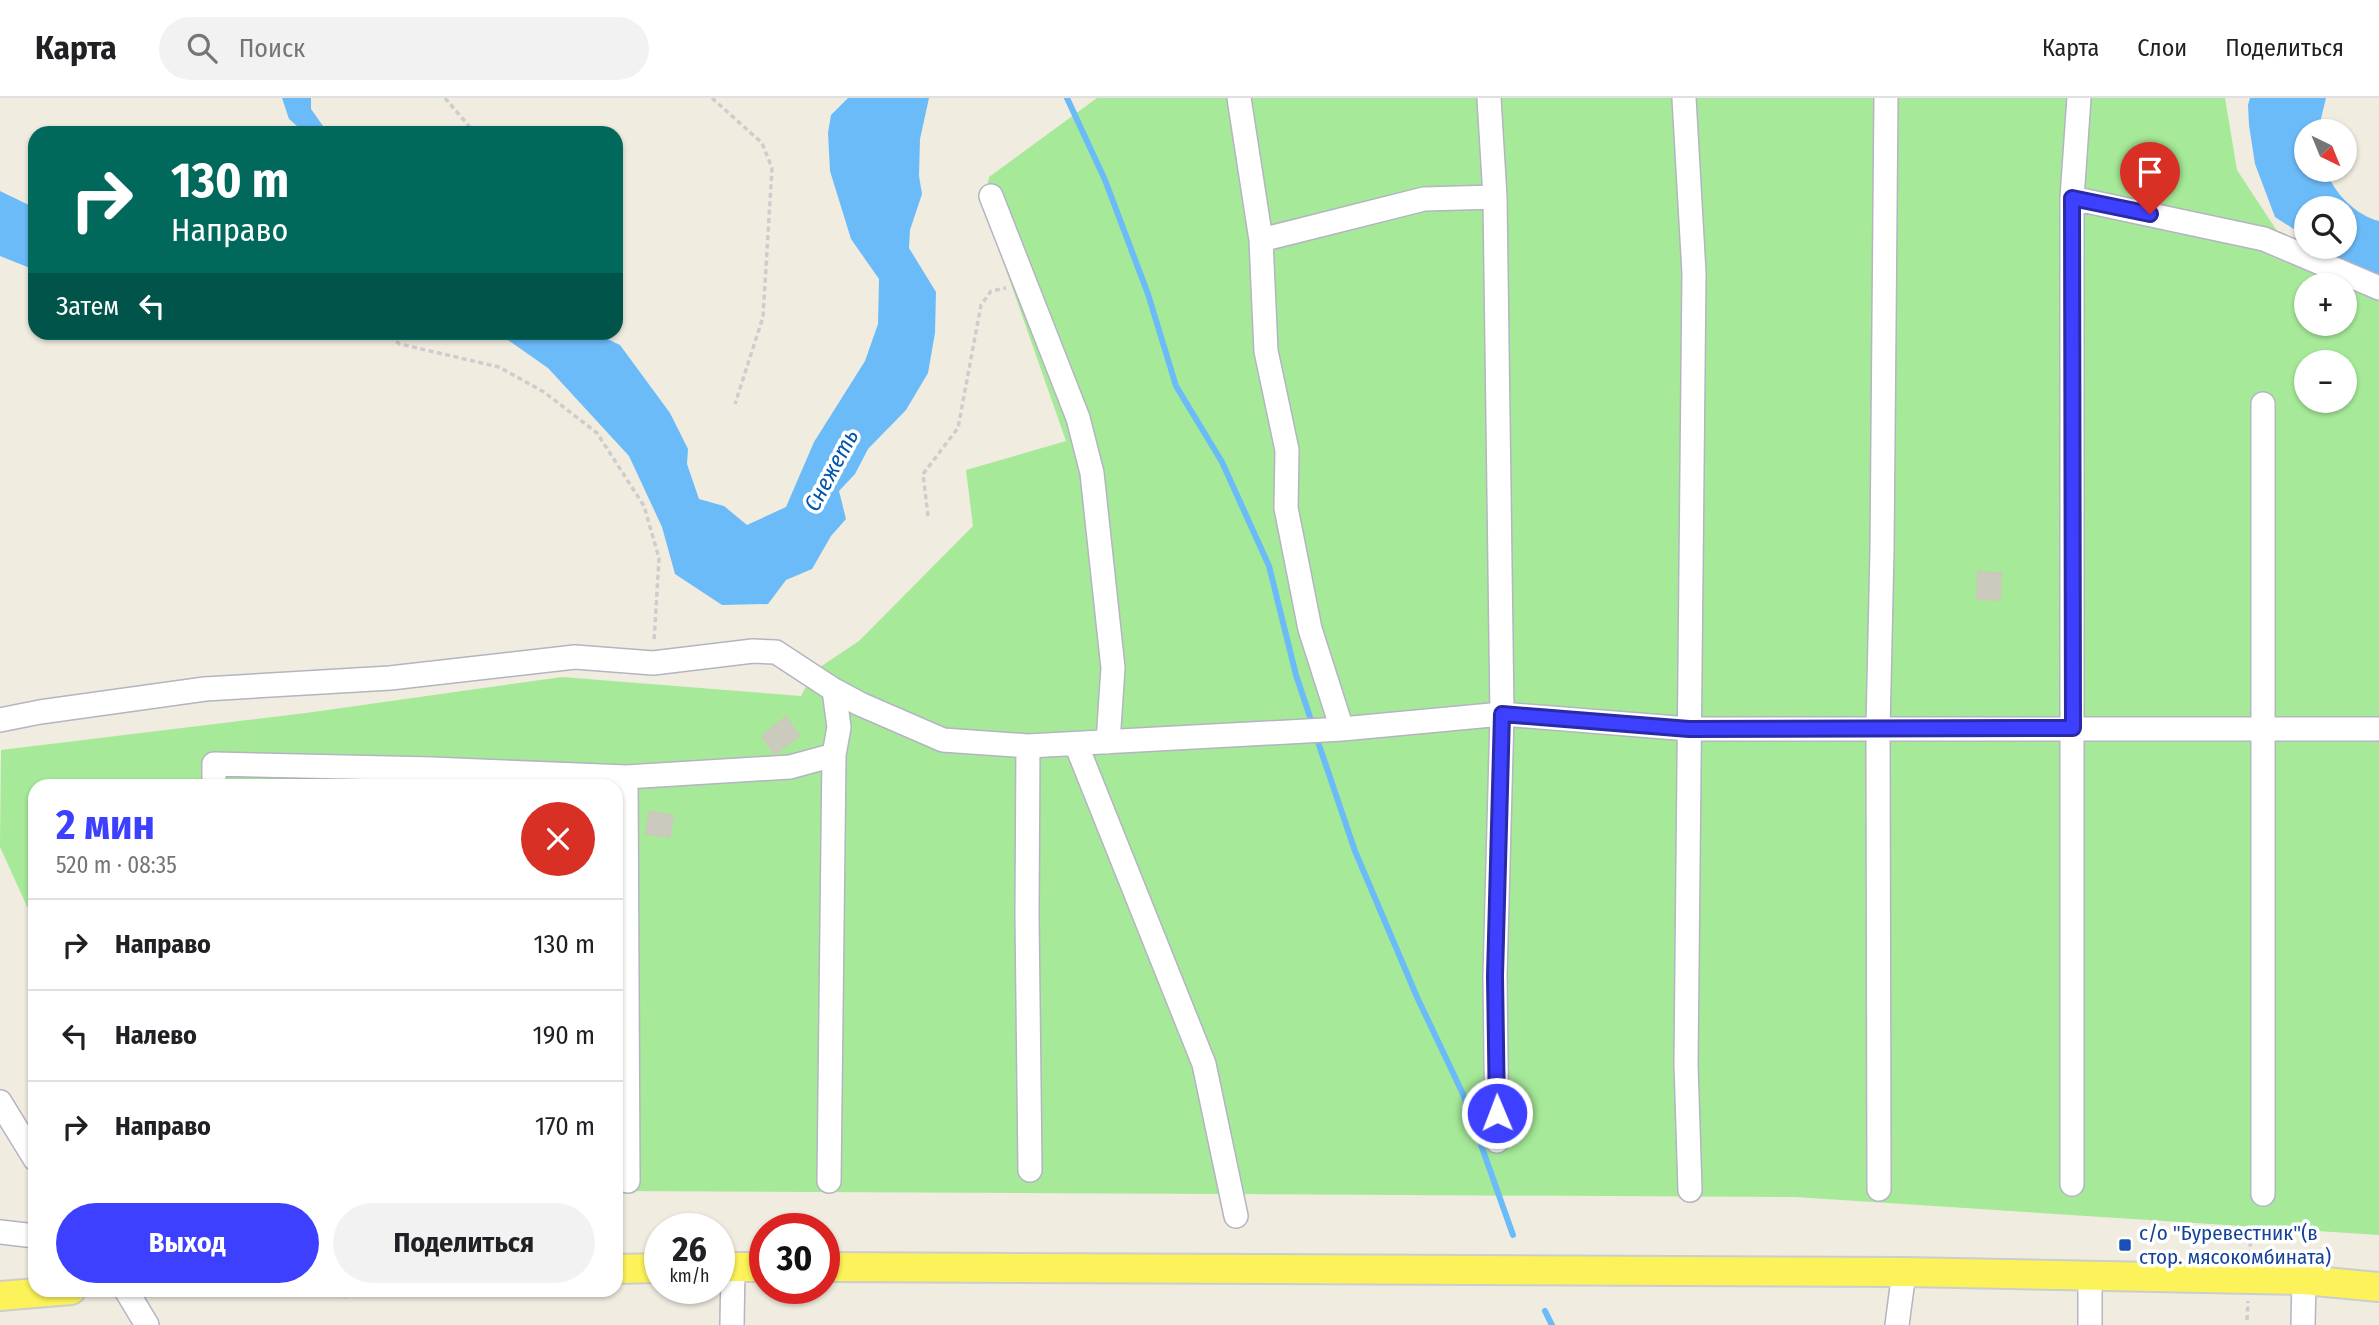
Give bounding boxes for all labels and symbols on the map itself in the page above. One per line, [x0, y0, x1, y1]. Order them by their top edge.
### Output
north arrow [2294, 119, 2357, 182]
pin [2120, 142, 2180, 214]
water label: Снежеть [798, 424, 864, 516]
position arrow [1460, 1076, 1534, 1150]
speed limit sign: 30 [749, 1213, 840, 1304]
place label: с/о "Буревестник"(в стор. мясокомбината) [2139, 1220, 2331, 1270]
marker: с/о "Буревестник"(в стор. мясокомбината) [2117, 1237, 2133, 1253]

